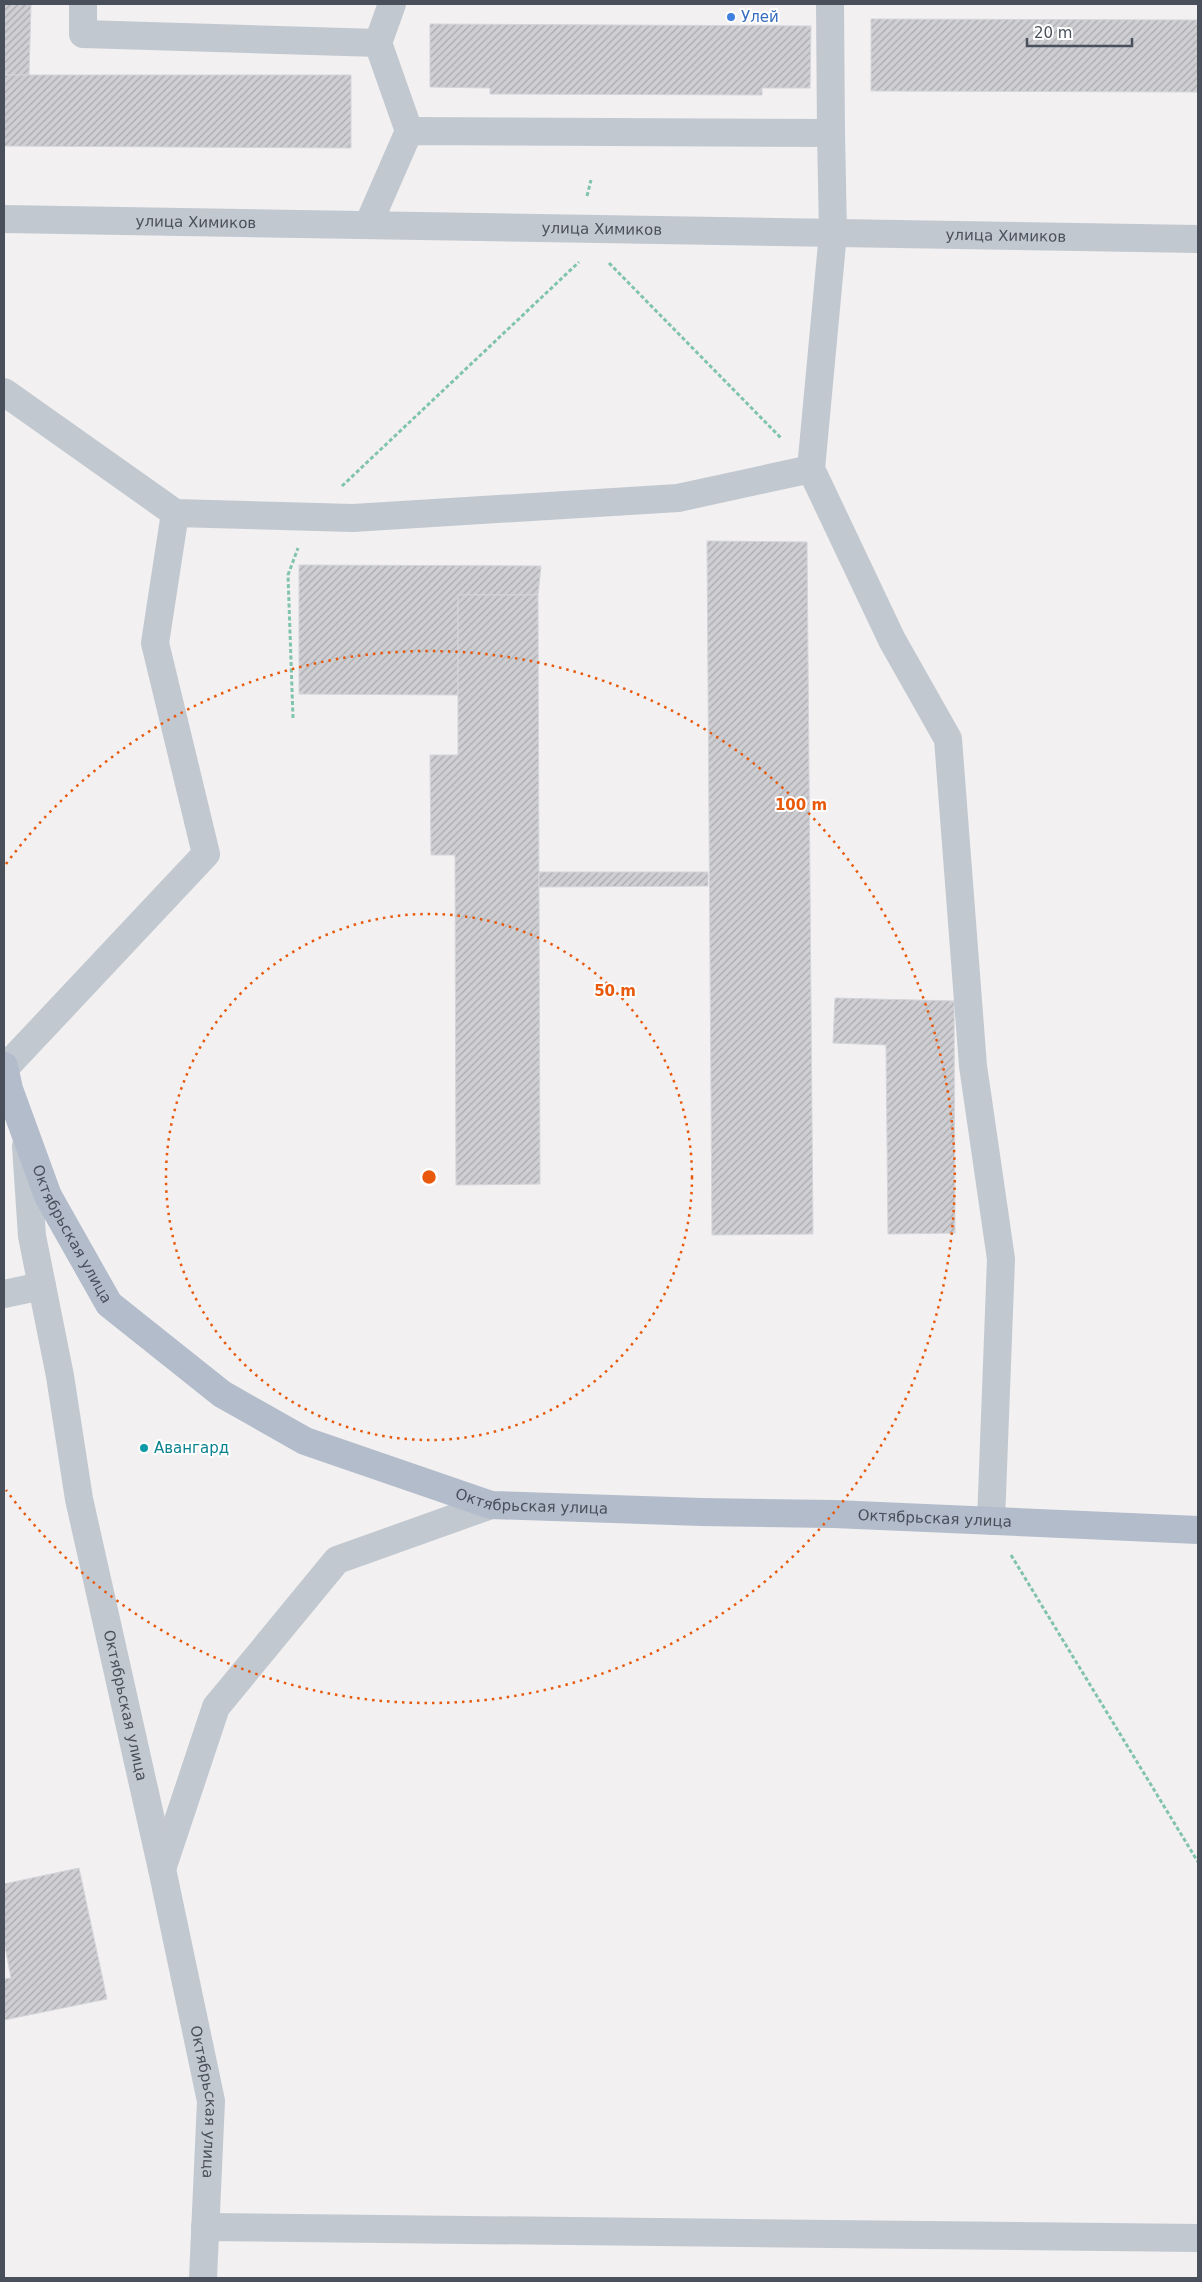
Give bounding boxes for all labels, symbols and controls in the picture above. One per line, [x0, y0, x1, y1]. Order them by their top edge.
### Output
place label: Улей [741, 8, 779, 26]
marker: Улей [725, 11, 737, 23]
scale bar [1027, 15, 1132, 47]
text: 20 m [1034, 24, 1072, 42]
street label: улица Химиков [136, 212, 256, 232]
street label: улица Химиков [541, 219, 662, 239]
street label: улица Химиков [945, 226, 1066, 246]
text: 100 m [775, 796, 827, 814]
text: 50 m [594, 982, 636, 1000]
street label: Октябрьская улица [28, 1162, 116, 1306]
centre of rings [420, 1168, 438, 1186]
place label: Авангард [154, 1439, 229, 1457]
marker: Авангард [138, 1442, 150, 1454]
street label: Октябрьская улица [453, 1484, 608, 1518]
street label: Октябрьская улица [857, 1506, 1012, 1531]
street label: Октябрьская улица [100, 1628, 151, 1783]
street label: Октябрьская улица [186, 2024, 220, 2179]

